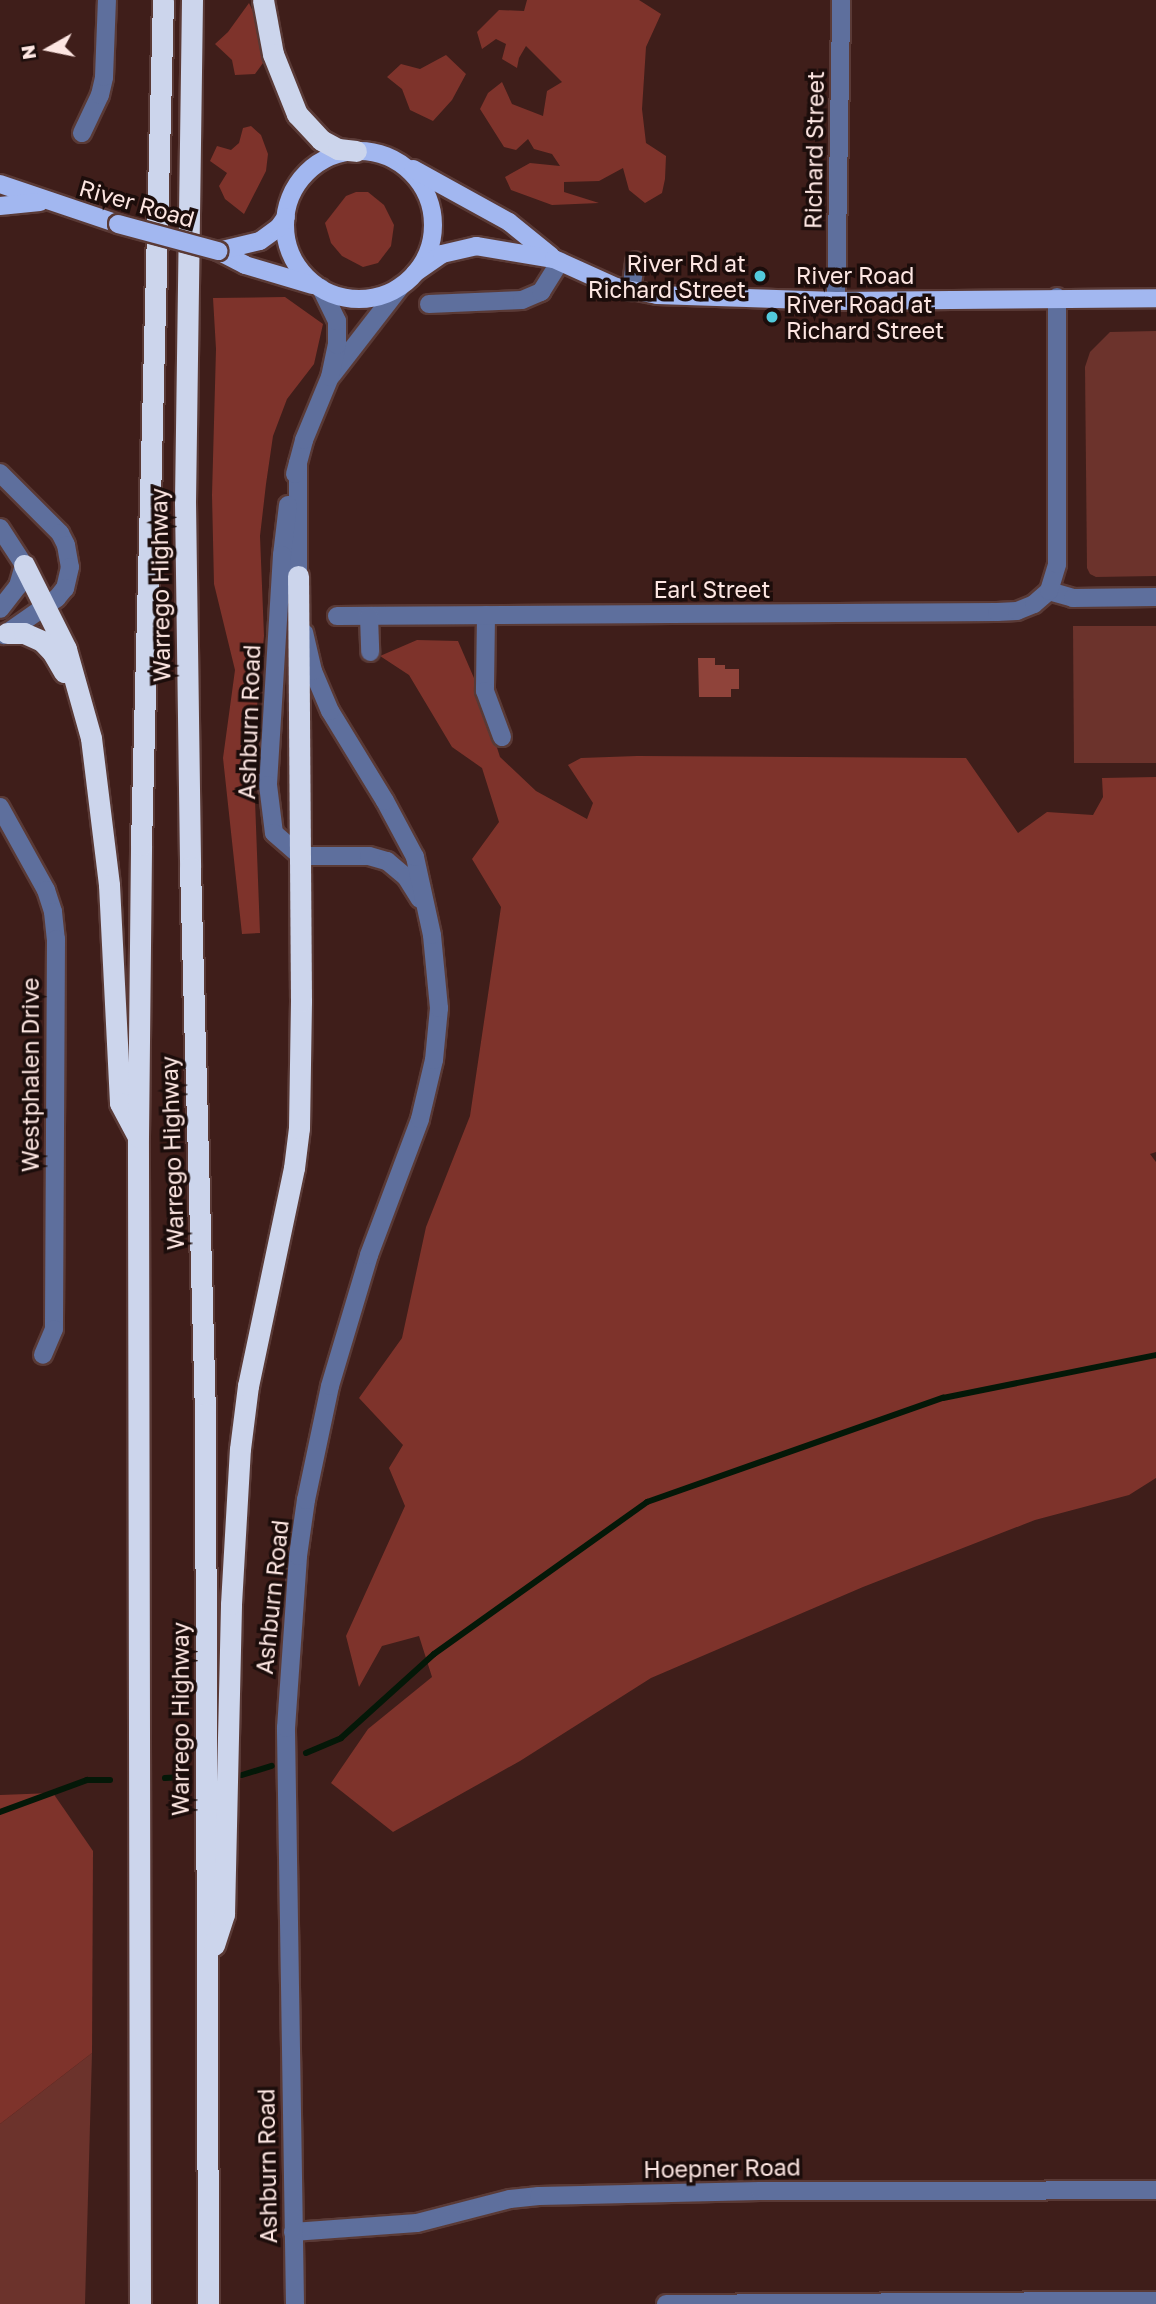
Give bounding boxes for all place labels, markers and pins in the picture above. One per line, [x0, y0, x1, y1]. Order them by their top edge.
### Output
place label: River Rd at Richard Street [588, 249, 746, 303]
marker: River Rd at Richard Street [752, 268, 768, 284]
place label: River Road at Richard Street [786, 290, 944, 344]
marker: River Road at Richard Street [764, 309, 780, 325]

